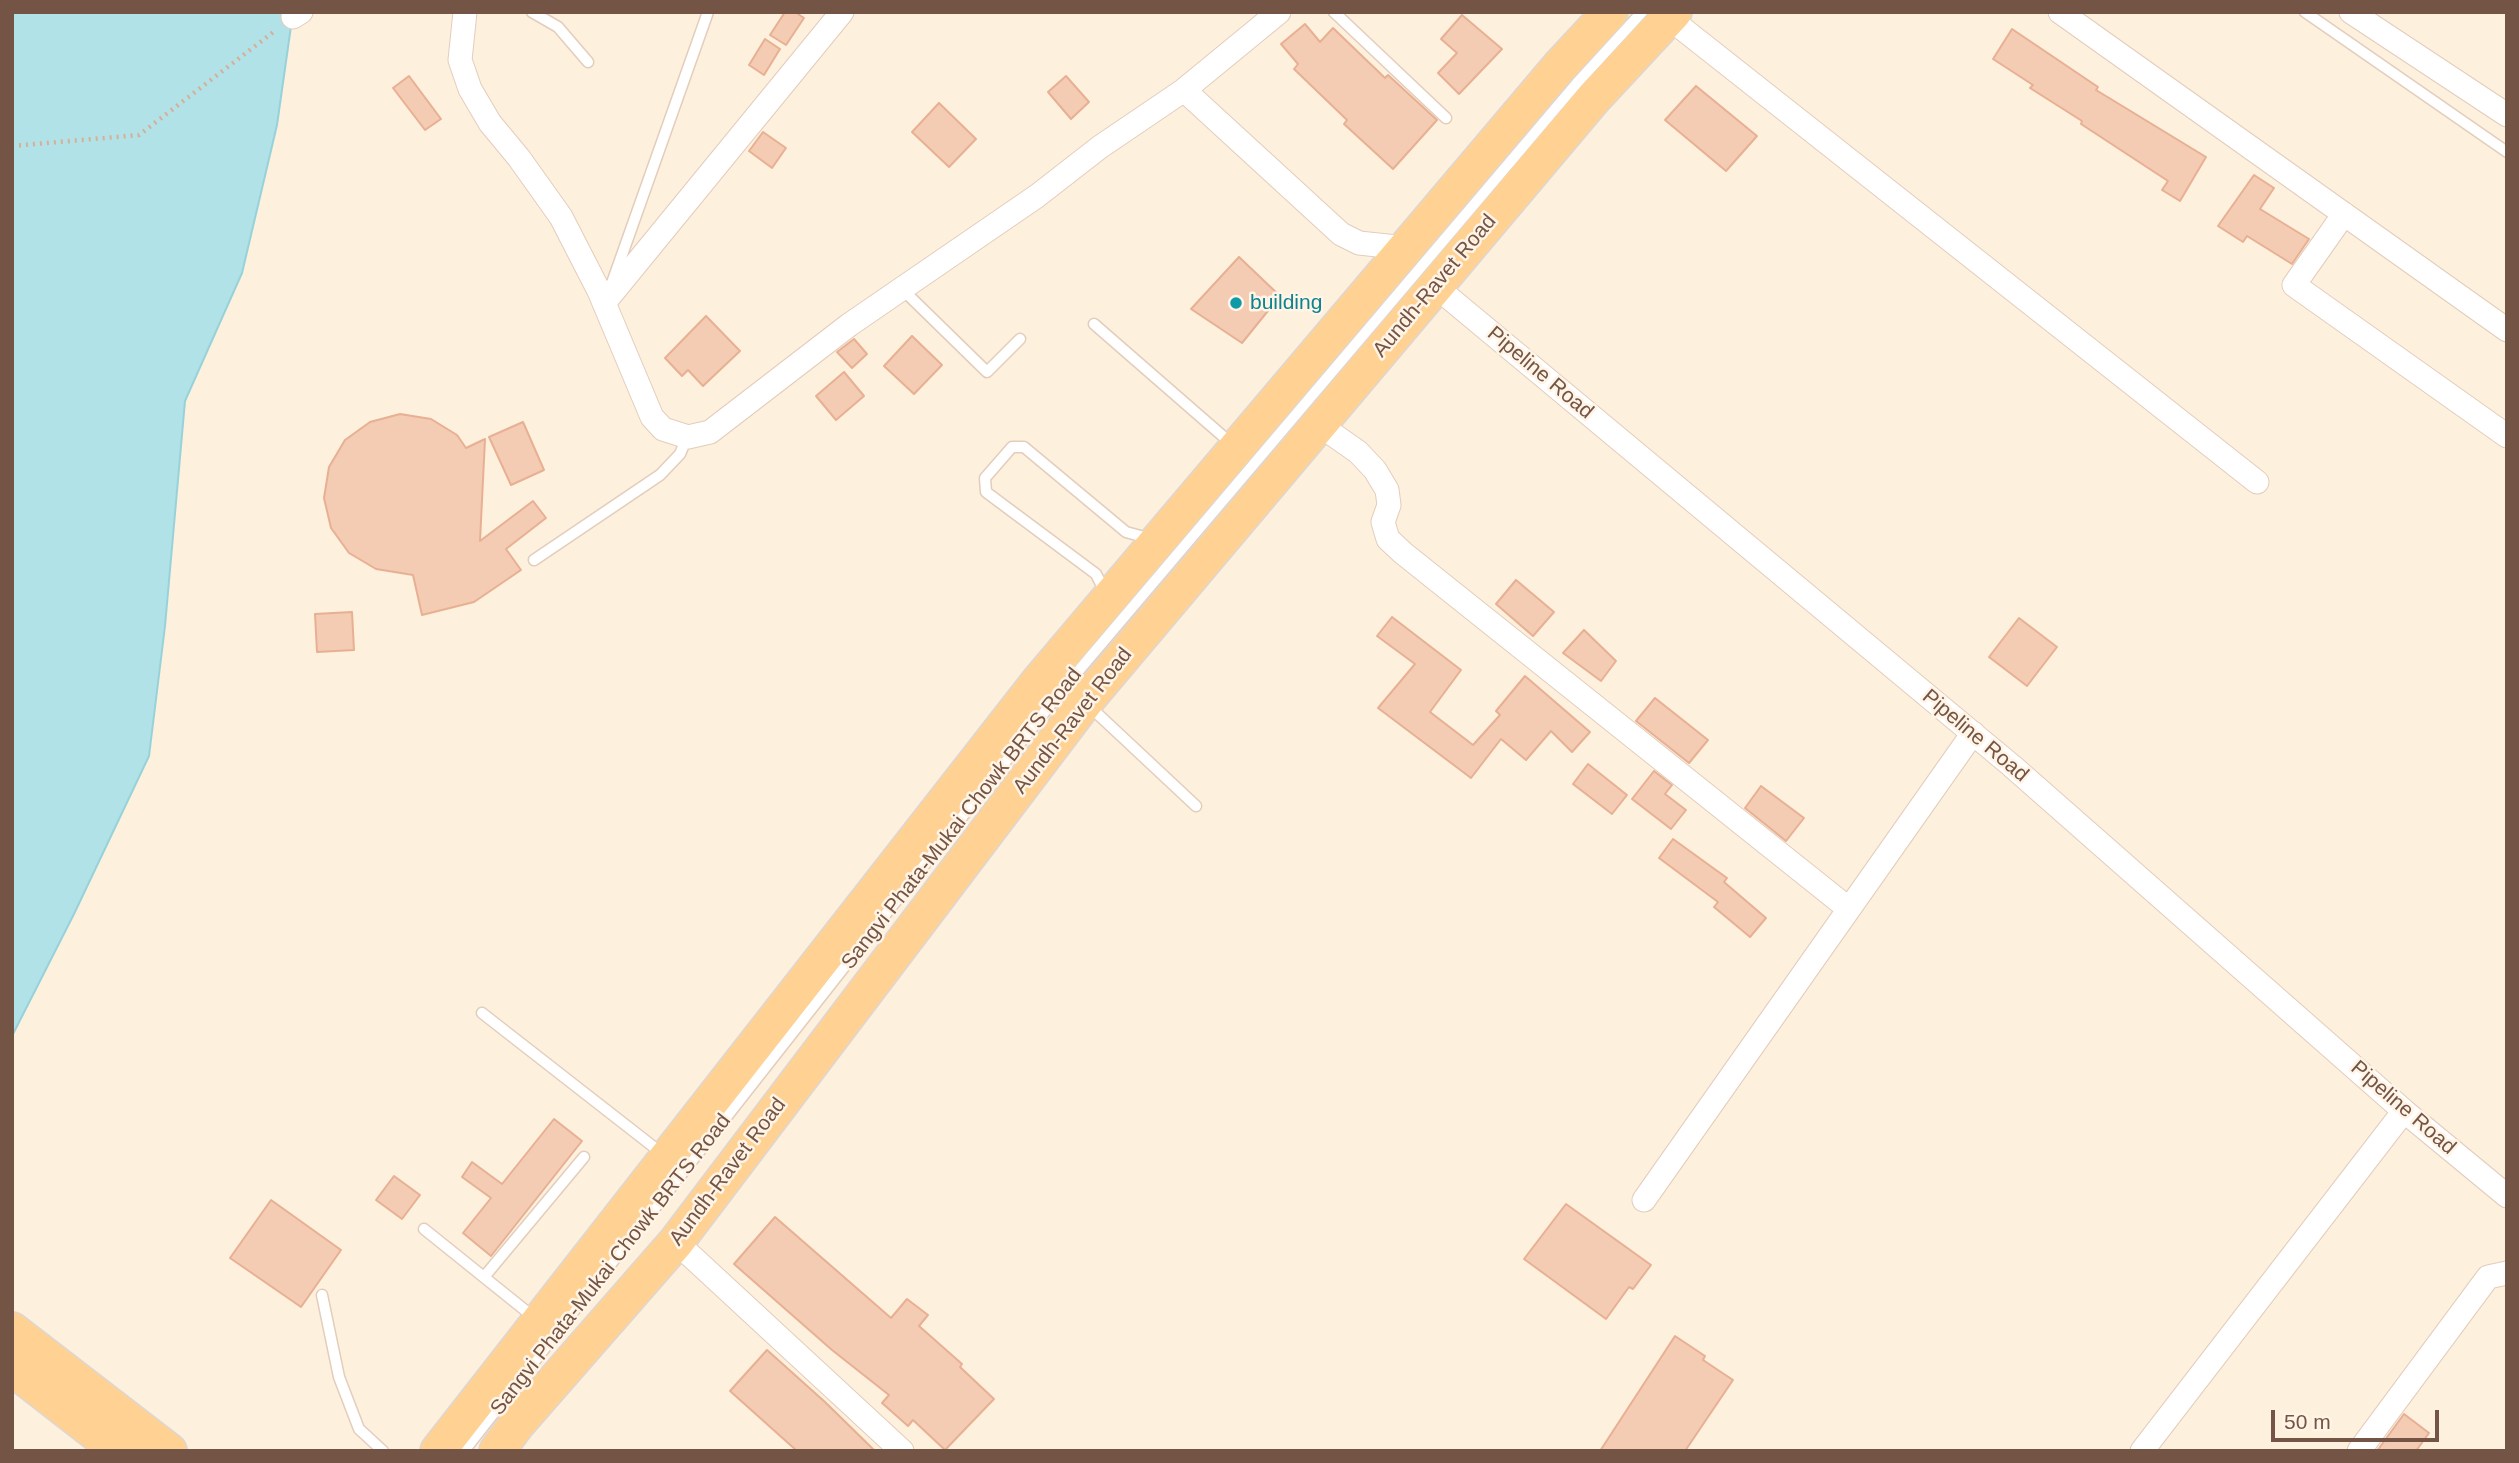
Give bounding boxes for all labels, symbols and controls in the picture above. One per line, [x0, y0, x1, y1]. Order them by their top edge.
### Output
street label: Aundh-Ravet Road [1368, 209, 1502, 363]
place label: building [1250, 290, 1322, 316]
marker: building [1228, 295, 1244, 311]
street label: Pipeline Road [1482, 321, 1598, 425]
street label: Aundh-Ravet Road [1008, 643, 1138, 799]
street label: Sangvi Phata-Mukai Chowk BRTS Road [836, 663, 1088, 975]
street label: Pipeline Road [1917, 684, 2033, 788]
street label: Pipeline Road [2345, 1056, 2461, 1160]
street label: Aundh-Ravet Road [664, 1093, 792, 1251]
street label: Sangvi Phata-Mukai Chowk BRTS Road [485, 1109, 737, 1421]
scale bar [2274, 1396, 2442, 1440]
text: 50 m [2284, 1410, 2331, 1433]

